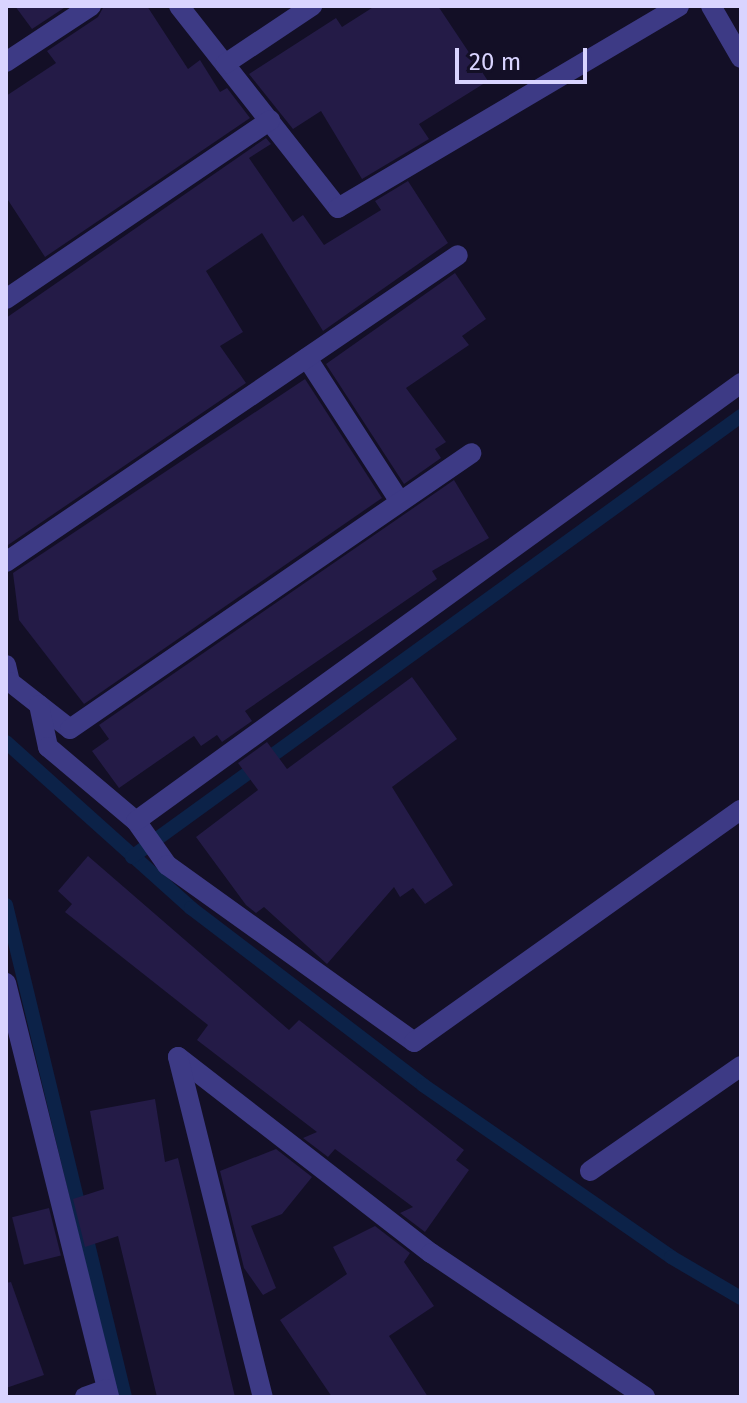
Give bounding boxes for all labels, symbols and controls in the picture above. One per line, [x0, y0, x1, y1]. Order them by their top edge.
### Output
scale bar [459, 32, 591, 82]
text: 20 m [469, 48, 521, 76]

